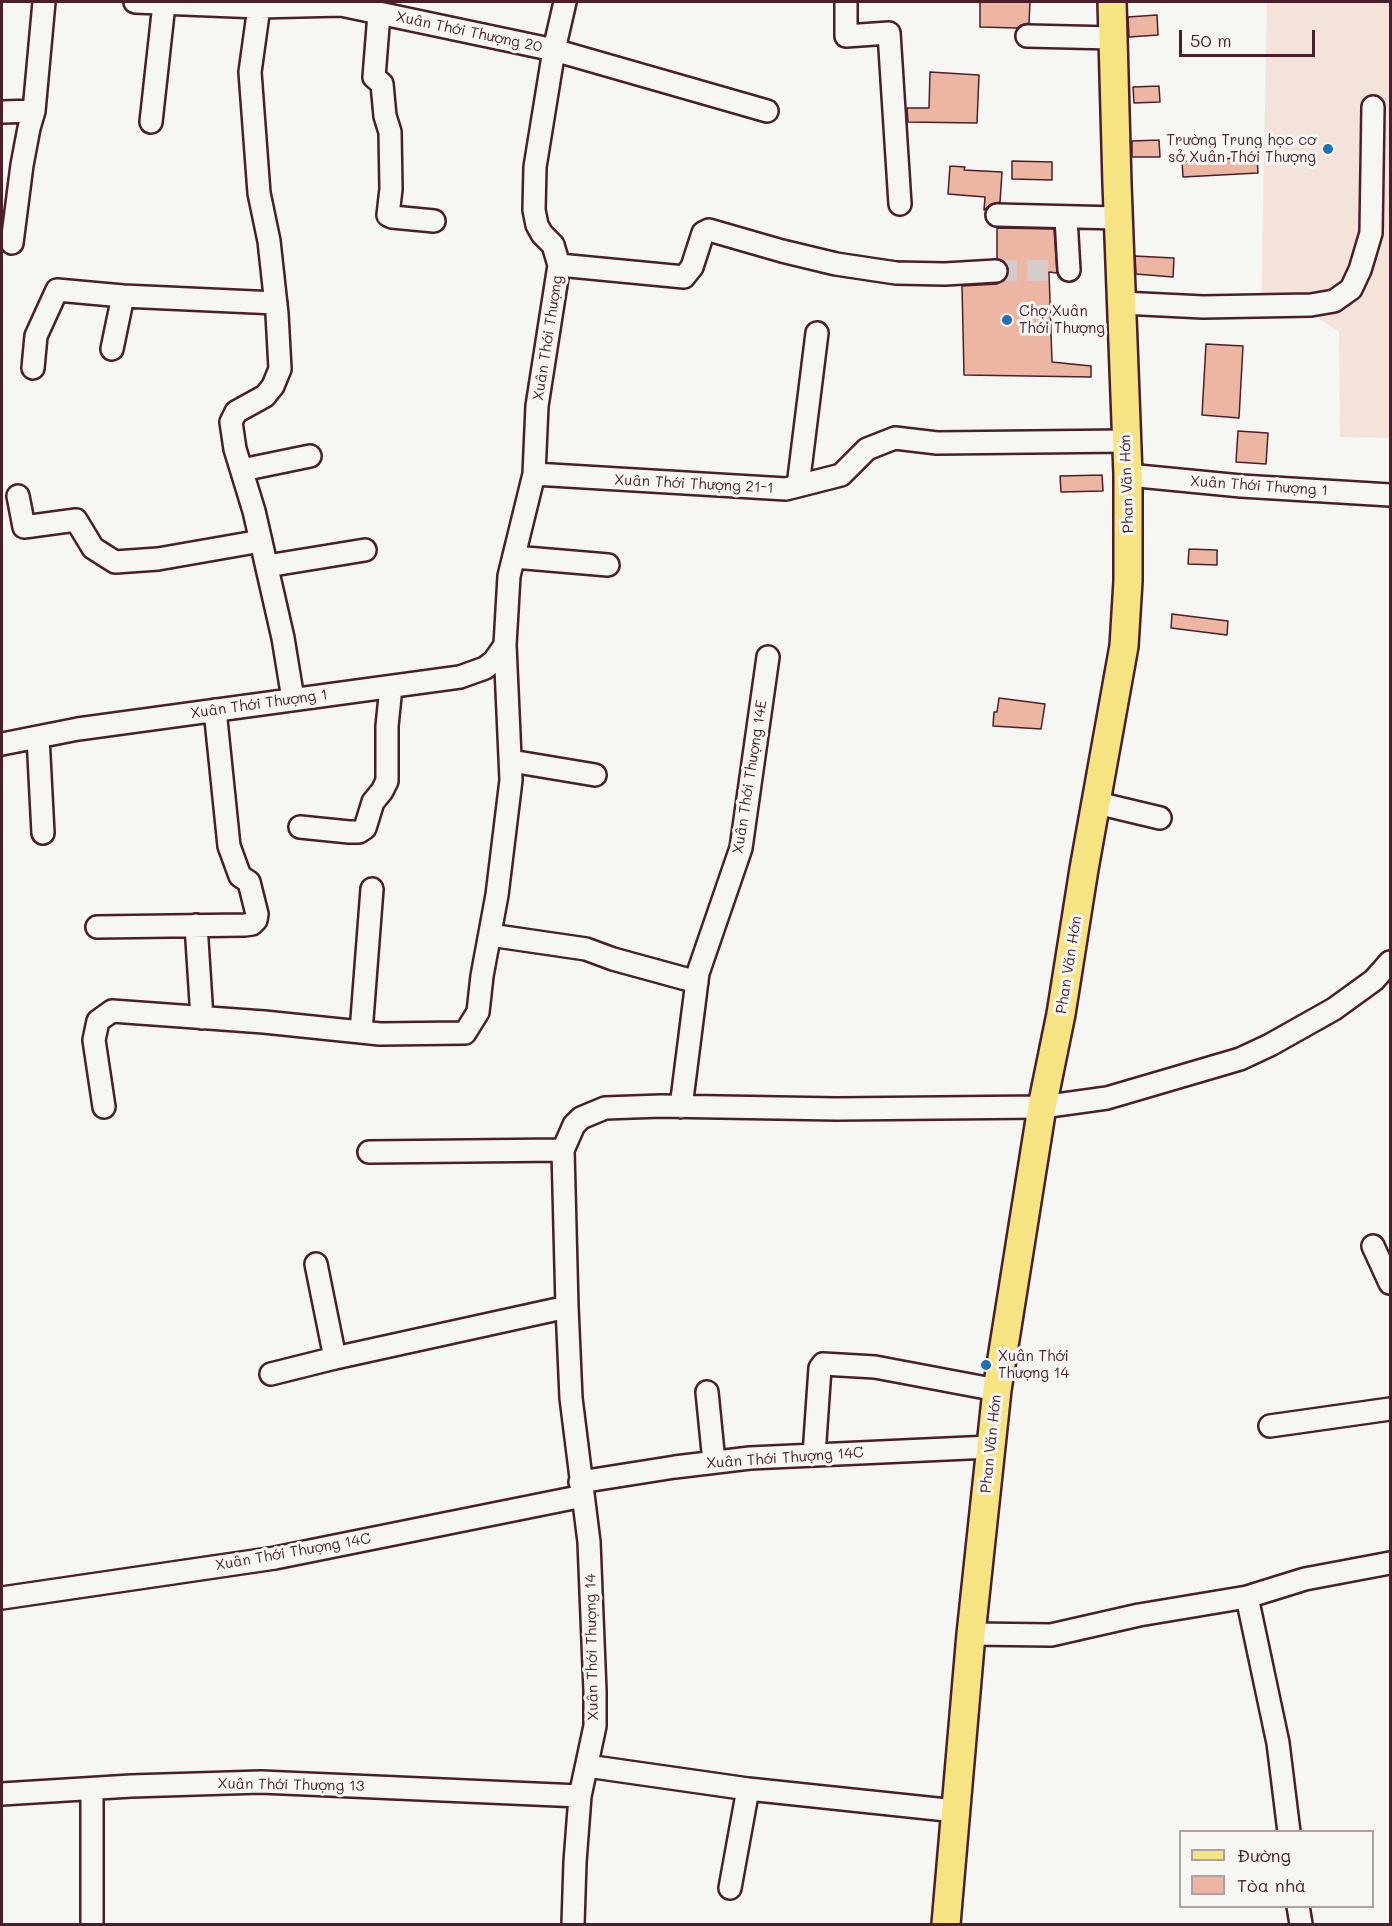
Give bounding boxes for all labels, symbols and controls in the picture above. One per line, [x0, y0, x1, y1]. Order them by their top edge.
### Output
street label: Xuân Thới Thượng 20 [394, 8, 544, 56]
scale bar [1182, 18, 1318, 56]
text: 50 m [1190, 28, 1232, 52]
place label: Trường Trung học cơ sở Xuân Thới Thượng [1167, 131, 1316, 166]
marker: Trường Trung học cơ sở Xuân Thới Thượng [1321, 142, 1335, 156]
street label: Xuân Thới Thượng [529, 274, 567, 402]
place label: Chợ Xuân Thới Thượng [1019, 302, 1105, 337]
marker: Chợ Xuân Thới Thượng [1000, 313, 1014, 327]
street label: Phan Văn Hớn [1116, 434, 1138, 534]
street label: Xuân Thới Thượng 21-1 [614, 471, 774, 497]
street label: Xuân Thới Thượng 1 [1189, 472, 1329, 500]
street label: Xuân Thới Thượng 1 [189, 685, 329, 723]
street label: Xuân Thới Thượng 14E [729, 699, 771, 855]
street label: Phan Văn Hớn [1052, 915, 1086, 1015]
place label: Xuân Thới Thượng 14 [998, 1347, 1069, 1382]
marker: Xuân Thới Thượng 14 [979, 1358, 993, 1372]
street label: Phan Văn Hớn [977, 1394, 1005, 1494]
street label: Xuân Thới Thượng 14C [706, 1444, 864, 1472]
street label: Xuân Thới Thượng 14C [214, 1529, 372, 1575]
street label: Xuân Thới Thượng 14 [582, 1573, 602, 1721]
street label: Xuân Thới Thượng 13 [217, 1775, 365, 1795]
legend [1179, 1830, 1374, 1908]
text: Đường [1237, 1843, 1291, 1867]
text: Tòa nhà [1237, 1873, 1306, 1897]

